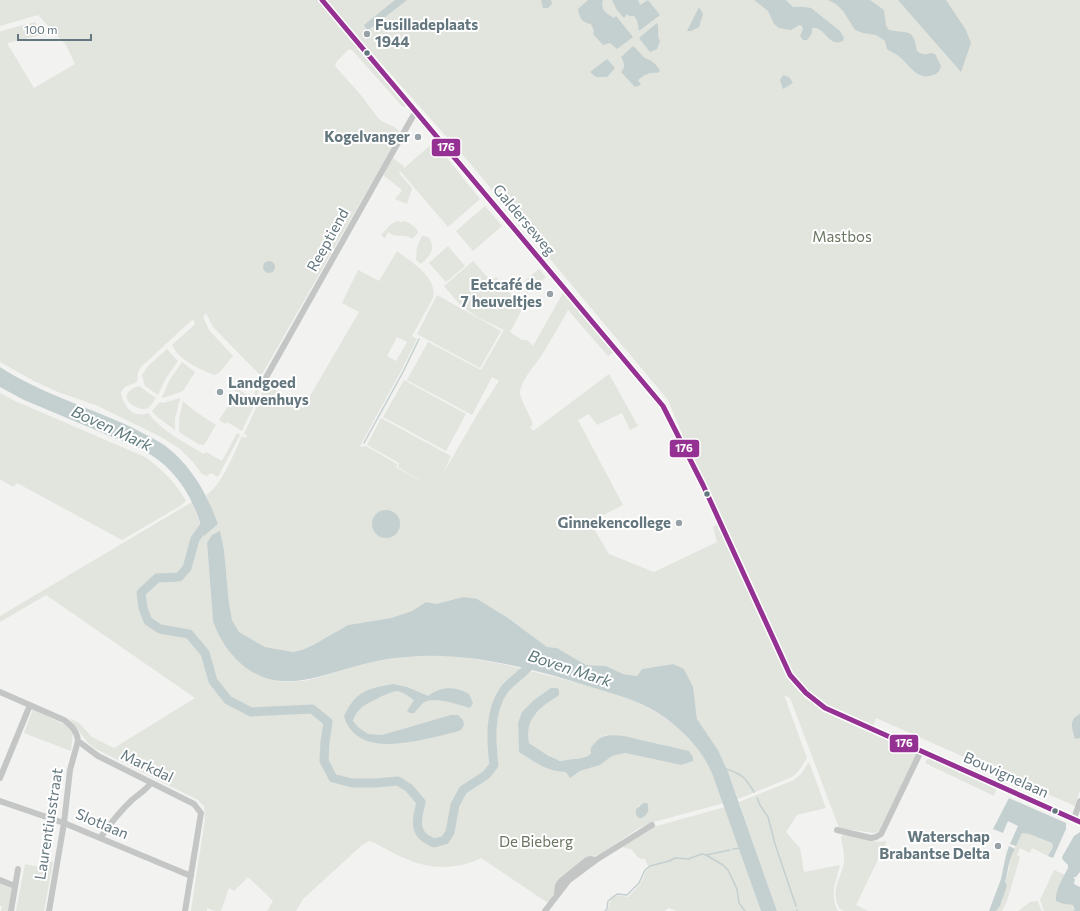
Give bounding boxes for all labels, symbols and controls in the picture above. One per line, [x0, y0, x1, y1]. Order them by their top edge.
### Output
place label: Fusilladeplaats 1944 [375, 15, 478, 50]
scale bar [18, 16, 91, 42]
text: 100 m [24, 22, 58, 36]
marker: Fusilladeplaats 1944 [362, 29, 372, 39]
unlabelled marker [362, 48, 372, 58]
place label: Kogelvanger [324, 127, 410, 145]
marker: Kogelvanger [413, 132, 423, 142]
line badge: 176 [431, 138, 461, 157]
text: 176 [437, 140, 455, 153]
street label: Galderseweg [490, 180, 560, 259]
street label: Reeptiend [302, 205, 352, 274]
park label: Mastbos [812, 227, 872, 245]
place label: Eetcafé de 7 heuveltjes [461, 275, 542, 310]
marker: Eetcafé de 7 heuveltjes [545, 289, 555, 299]
place label: Landgoed Nuwenhuys [228, 373, 309, 408]
marker: Landgoed Nuwenhuys [215, 387, 225, 397]
water label: Boven Mark [69, 401, 156, 455]
line badge: 176 [669, 439, 700, 458]
text: 176 [675, 441, 693, 454]
unlabelled marker [702, 489, 712, 499]
place label: Ginnekencollege [558, 513, 671, 531]
marker: Ginnekencollege [674, 518, 684, 528]
water label: Boven Mark [526, 645, 615, 690]
line badge: 176 [889, 734, 919, 753]
text: 176 [895, 736, 913, 749]
street label: Markdal [118, 745, 177, 786]
street label: Bouvignelaan [961, 747, 1052, 801]
street label: Laurentiusstraat [30, 767, 66, 881]
street label: Slotlaan [73, 804, 132, 842]
unlabelled marker [1050, 806, 1060, 816]
place label: Waterschap Brabantse Delta [879, 827, 990, 862]
park label: De Bieberg [499, 832, 573, 850]
marker: Waterschap Brabantse Delta [993, 841, 1003, 851]

